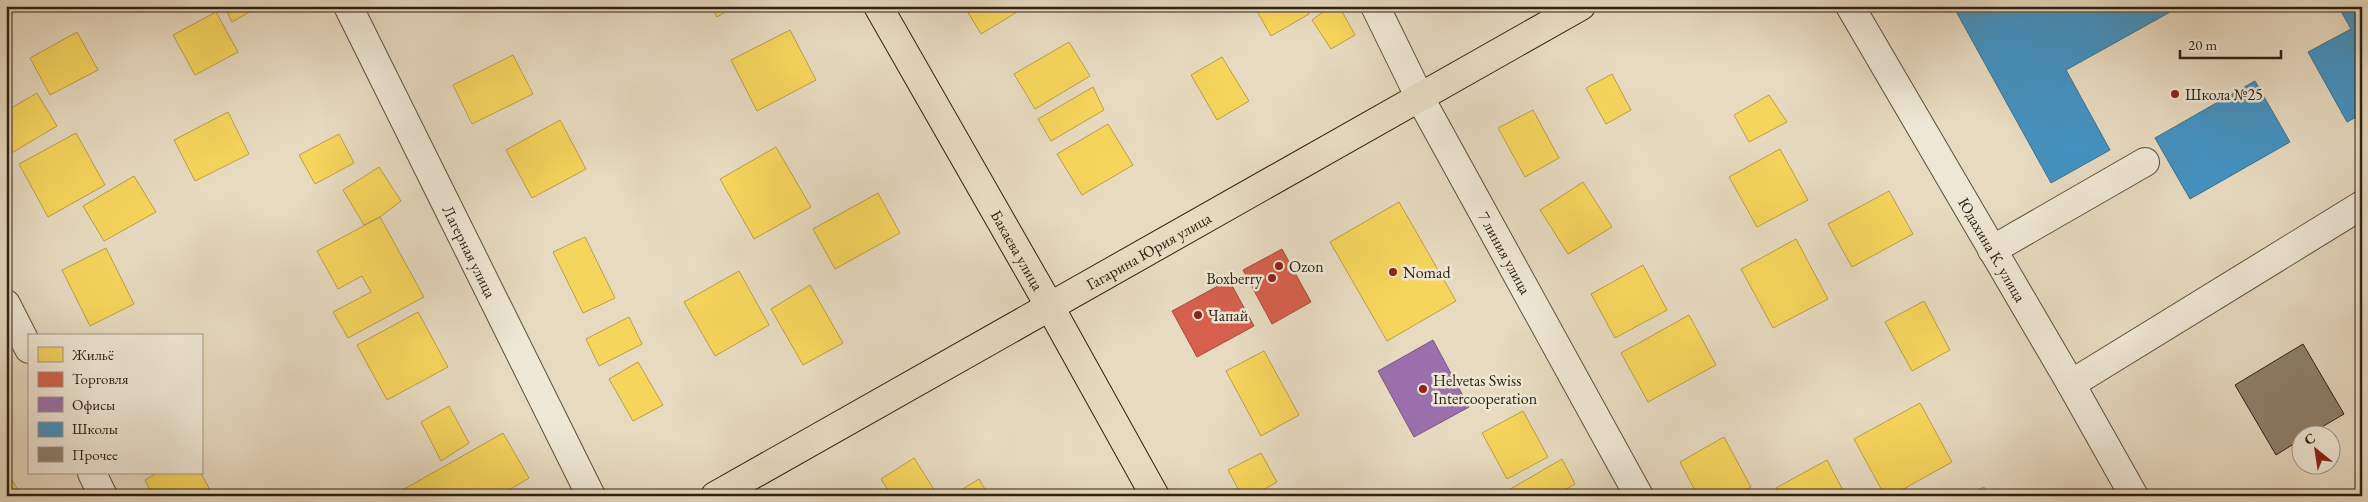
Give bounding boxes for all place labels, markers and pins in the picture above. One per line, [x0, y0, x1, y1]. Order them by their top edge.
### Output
place label: Школа №25 [2185, 84, 2263, 105]
marker: Школа №25 [2169, 88, 2181, 100]
place label: Ozon [1289, 256, 1324, 277]
marker: Ozon [1273, 260, 1285, 272]
place label: Nomad [1403, 262, 1451, 283]
marker: Nomad [1387, 266, 1399, 278]
place label: Boxberry [1206, 268, 1263, 289]
marker: Boxberry [1266, 272, 1278, 284]
place label: Чапай [1208, 305, 1249, 326]
marker: Чапай [1192, 309, 1204, 321]
place label: Helvetas Swiss Intercooperation [1433, 370, 1538, 409]
marker: Helvetas Swiss Intercooperation [1417, 383, 1429, 395]

